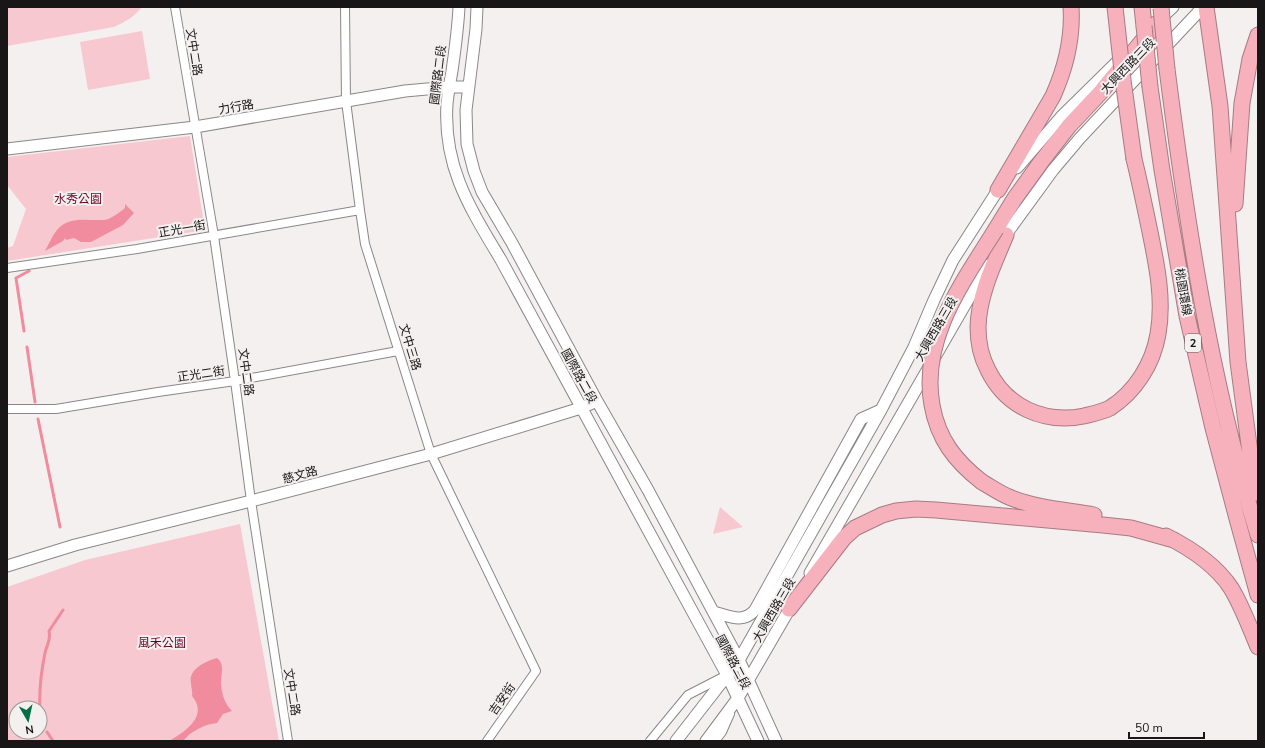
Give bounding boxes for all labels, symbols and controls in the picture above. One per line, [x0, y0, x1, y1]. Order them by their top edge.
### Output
street label: 文中二路 [182, 27, 206, 77]
street label: 大興西路三段 [1097, 35, 1159, 97]
street label: 國際路二段 [426, 44, 450, 106]
street label: 力行路 [217, 96, 255, 118]
park label: 水秀公園 [54, 191, 102, 207]
street label: 正光一街 [157, 217, 207, 241]
street label: 桃園環線 [1171, 267, 1195, 317]
street label: 大興西路三段 [911, 294, 961, 364]
street label: 文中三路 [395, 322, 425, 372]
road number: 2 [1185, 334, 1201, 352]
street label: 國際路二段 [557, 346, 601, 406]
street label: 文中二路 [235, 347, 257, 397]
street label: 正光二街 [176, 363, 226, 385]
street label: 慈文路 [281, 463, 319, 487]
street label: 大興西路三段 [749, 575, 799, 645]
street label: 國際路二段 [712, 632, 754, 692]
park label: 風禾公園 [138, 635, 186, 651]
street label: 文中二路 [280, 667, 304, 717]
street label: 吉安街 [485, 680, 519, 718]
north arrow [8, 700, 48, 740]
scale bar [1129, 714, 1204, 740]
text: 50 m [1135, 720, 1163, 736]
text: N [24, 721, 35, 737]

